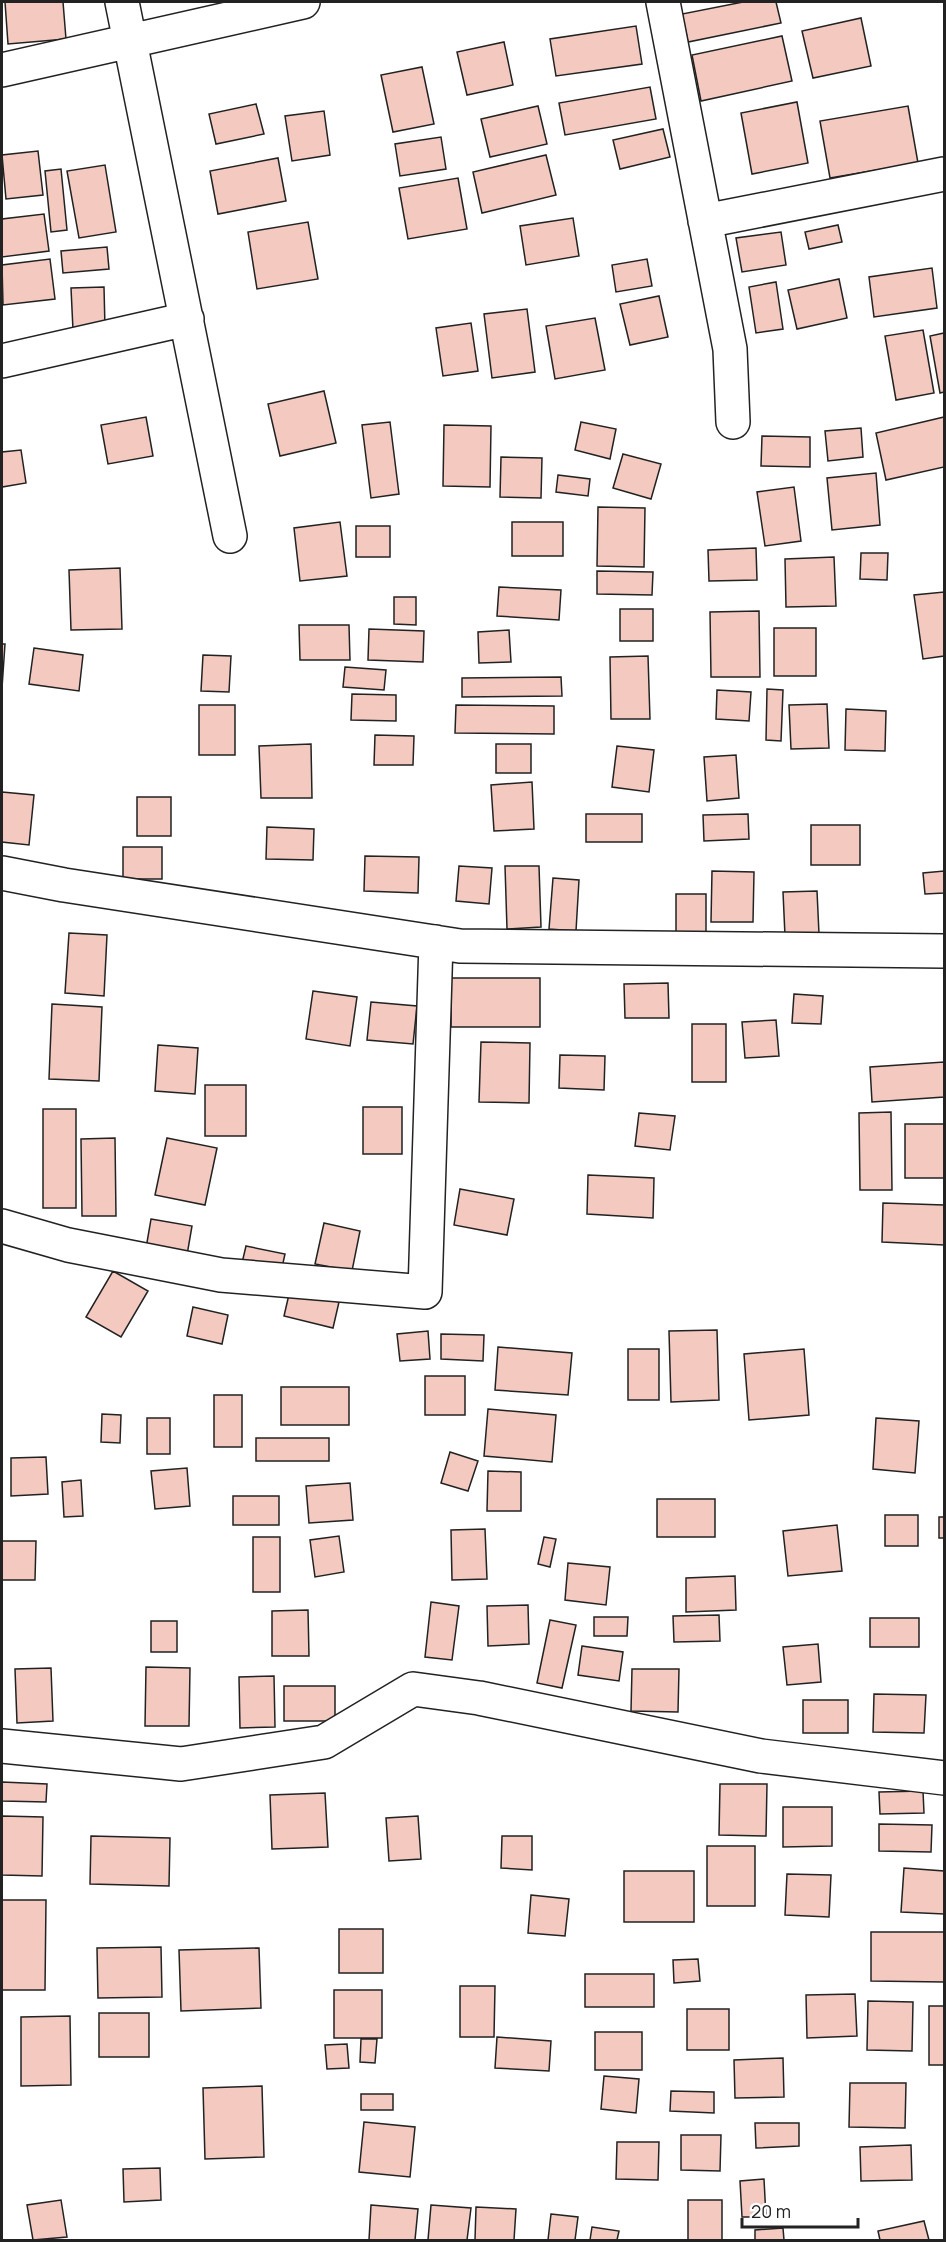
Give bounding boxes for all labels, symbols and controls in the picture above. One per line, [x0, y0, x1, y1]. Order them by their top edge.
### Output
scale bar [742, 2191, 858, 2229]
text: 20 m [751, 2199, 791, 2223]

